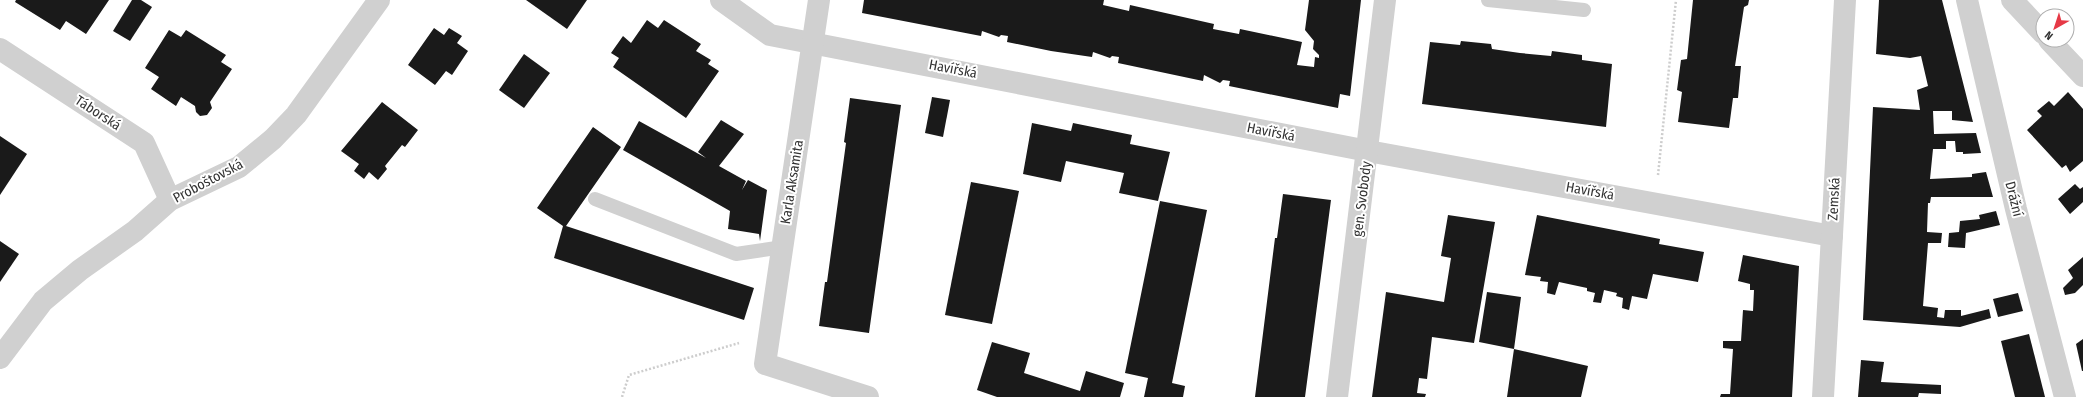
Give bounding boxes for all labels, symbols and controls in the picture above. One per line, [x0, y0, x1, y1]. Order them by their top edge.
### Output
north arrow [2035, 8, 2075, 48]
text: N [2042, 28, 2056, 43]
street label: Havířská [927, 56, 979, 82]
street label: Táborská [72, 92, 124, 134]
street label: Havířská [1245, 119, 1297, 145]
street label: Karla Aksamita [777, 139, 807, 225]
street label: Proboštovská [170, 155, 246, 206]
street label: gen. Svobody [1349, 160, 1375, 238]
street label: Zemská [1824, 177, 1844, 221]
street label: Havířská [1565, 178, 1616, 204]
street label: Drážní [2001, 180, 2027, 219]

